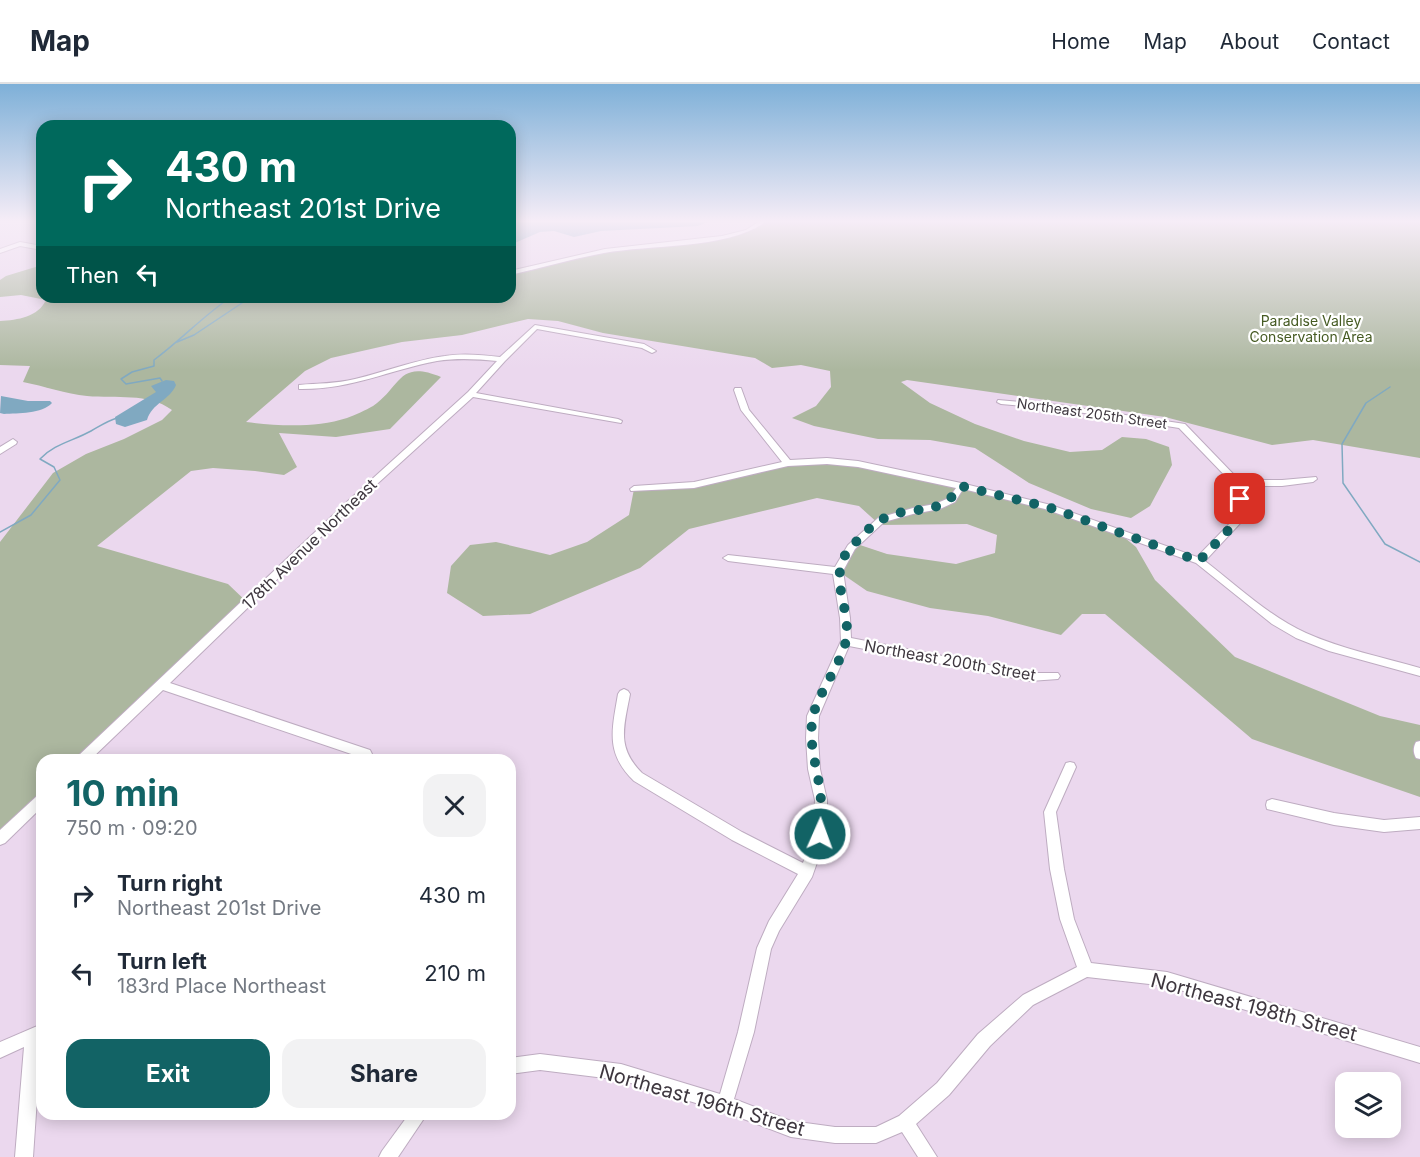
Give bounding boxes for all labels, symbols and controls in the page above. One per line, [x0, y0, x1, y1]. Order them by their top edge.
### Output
text: Map [30, 24, 90, 58]
text: Home [1051, 29, 1110, 54]
text: Map [1143, 29, 1187, 54]
text: About [1220, 29, 1279, 54]
text: Contact [1312, 29, 1390, 54]
text: 430 m [165, 141, 297, 192]
icon: right [66, 144, 144, 222]
text: Northeast 201st Drive [165, 192, 441, 225]
icon: left [131, 258, 164, 291]
text: Then [66, 262, 119, 288]
park label: Paradise Valley Conservation Area [1249, 312, 1373, 345]
street label: Northeast 205th Street [1016, 394, 1169, 432]
pin [1214, 473, 1265, 524]
street label: 178th Avenue Northeast [237, 474, 381, 614]
icon: arrive [1223, 482, 1256, 515]
street label: Northeast 200th Street [863, 635, 1037, 685]
text: 10 min [66, 771, 179, 815]
button: close [423, 774, 486, 837]
position arrow [788, 802, 852, 866]
text: 750 m · 09:20 [66, 816, 198, 840]
text: Turn right [117, 870, 223, 896]
icon: right [66, 879, 99, 912]
text: 430 m [419, 882, 486, 908]
text: Northeast 201st Drive [117, 896, 321, 920]
text: Turn left [117, 948, 207, 974]
icon: left [66, 957, 99, 990]
text: 210 m [424, 960, 486, 986]
street label: Northeast 198th Street [1148, 968, 1360, 1046]
text: 183rd Place Northeast [117, 974, 326, 998]
button: Exit [66, 1039, 270, 1108]
button: Share [282, 1039, 486, 1108]
street label: Northeast 196th Street [597, 1059, 808, 1141]
map controls [1335, 1072, 1401, 1138]
button: layers [1335, 1072, 1401, 1138]

